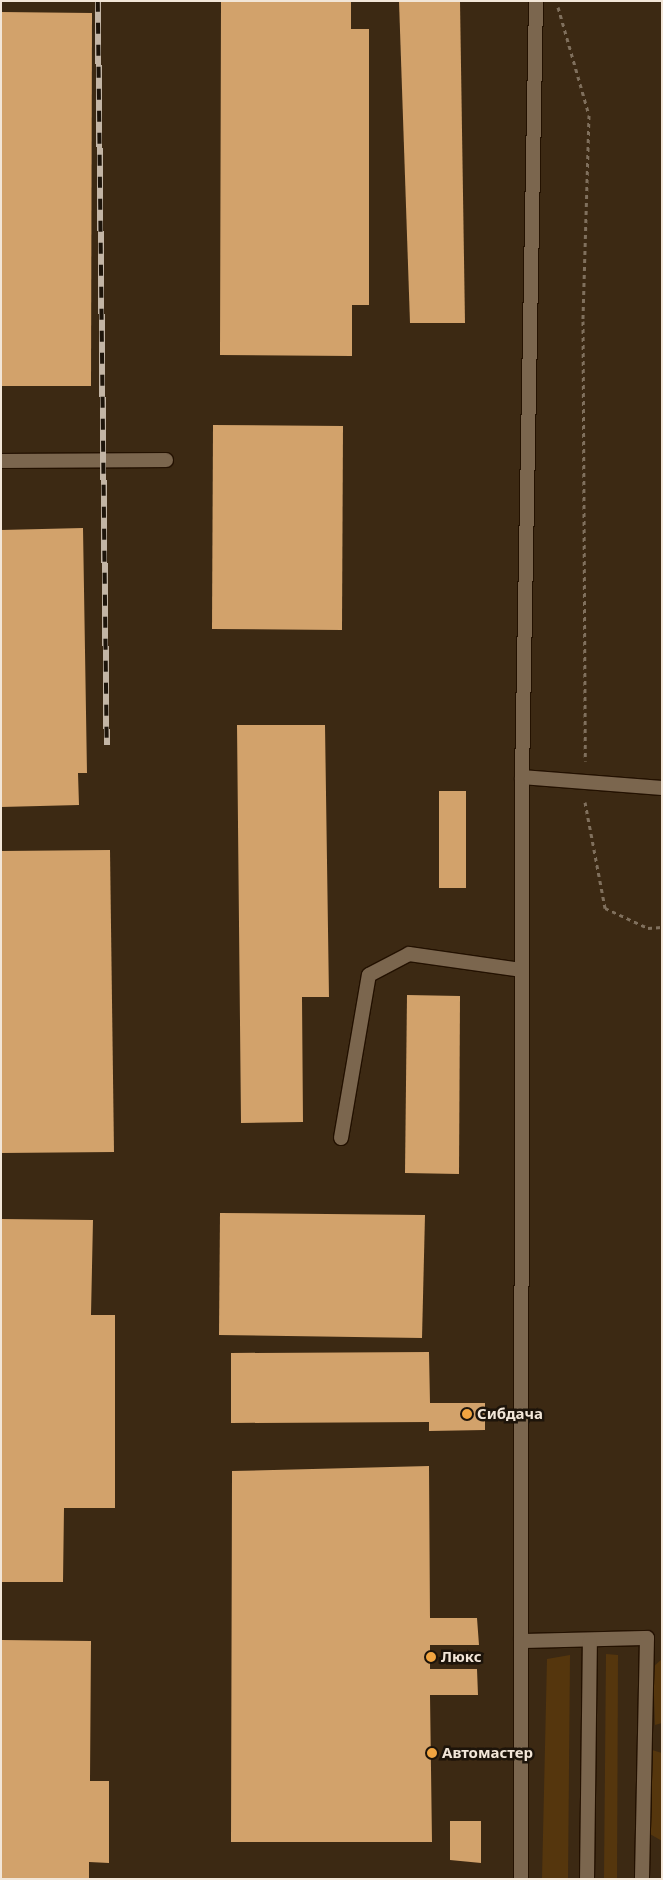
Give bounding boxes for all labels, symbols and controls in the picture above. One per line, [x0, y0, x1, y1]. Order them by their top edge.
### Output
place label: Сибдача [477, 1405, 543, 1423]
marker: Сибдача [461, 1408, 473, 1420]
place label: Люкс [441, 1648, 482, 1666]
marker: Люкс [425, 1651, 437, 1663]
place label: Автомастер [442, 1744, 533, 1762]
marker: Автомастер [426, 1747, 438, 1759]

